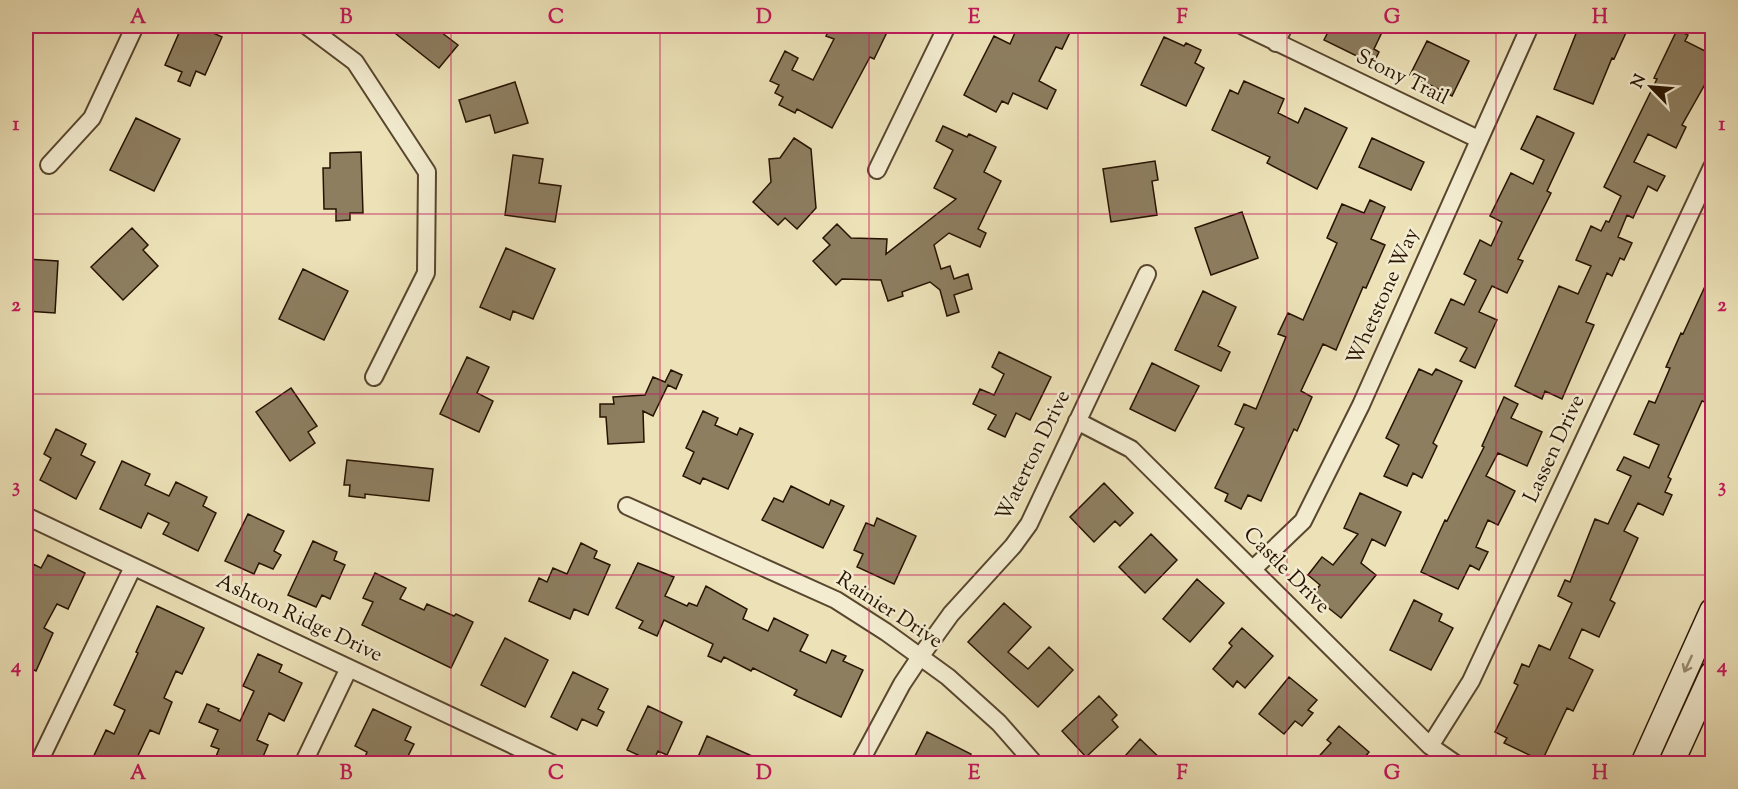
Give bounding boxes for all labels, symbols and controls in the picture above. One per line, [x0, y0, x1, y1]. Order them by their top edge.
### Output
text: A [130, 4, 147, 33]
text: B [340, 4, 353, 33]
text: C [548, 4, 564, 33]
text: D [756, 4, 772, 33]
text: E [968, 4, 981, 33]
text: F [1176, 4, 1188, 33]
text: G [1384, 4, 1401, 33]
text: H [1592, 4, 1608, 33]
street label: Stony Trail [1350, 43, 1454, 114]
north arrow [1621, 57, 1681, 117]
text: N [1627, 71, 1653, 92]
text: 1 [13, 111, 20, 140]
text: 1 [1719, 111, 1726, 140]
street label: Whetstone Way [1340, 223, 1428, 371]
text: 2 [11, 292, 21, 321]
text: 2 [1717, 292, 1727, 321]
street label: Waterton Drive [989, 385, 1079, 527]
street label: Lassen Drive [1517, 390, 1593, 508]
text: 3 [12, 473, 20, 502]
text: 3 [1718, 473, 1726, 502]
street label: Castle Drive [1236, 521, 1336, 621]
street label: Rainier Drive [830, 565, 948, 657]
street label: Ashton Ridge Drive [211, 567, 387, 671]
text: 4 [10, 653, 21, 682]
text: 4 [1716, 653, 1727, 682]
one-way arrow [1682, 655, 1693, 673]
text: A [130, 760, 147, 789]
text: B [340, 760, 353, 789]
text: C [548, 760, 564, 789]
text: D [756, 760, 772, 789]
text: E [968, 760, 981, 789]
text: F [1176, 760, 1188, 789]
text: G [1384, 760, 1401, 789]
text: H [1592, 760, 1608, 789]

